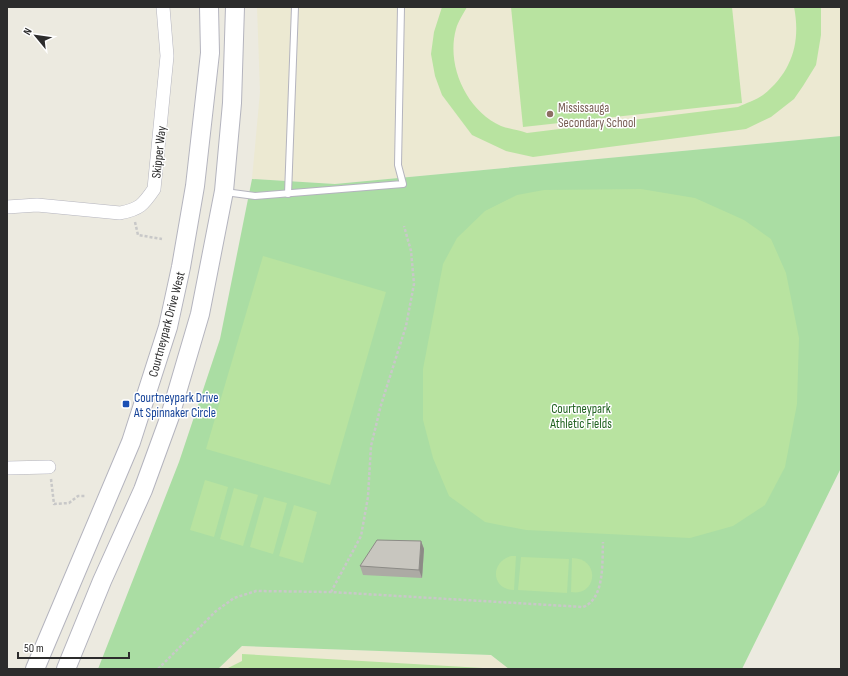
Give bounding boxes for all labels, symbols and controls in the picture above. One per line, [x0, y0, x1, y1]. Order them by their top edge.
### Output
north arrow [16, 16, 56, 56]
text: N [21, 26, 35, 37]
place label: Mississauga Secondary School [558, 100, 636, 131]
marker: Mississauga Secondary School [545, 109, 555, 119]
street label: Skipper Way [148, 125, 170, 179]
street label: Courtneypark Drive West [145, 270, 189, 379]
place label: Courtneypark Drive At Spinnaker Circle [133, 390, 218, 421]
marker: Courtneypark Drive At Spinnaker Circle [121, 399, 131, 409]
park label: Courtneypark Athletic Fields [549, 401, 612, 432]
scale bar [18, 634, 129, 660]
text: 50 m [24, 641, 44, 656]

